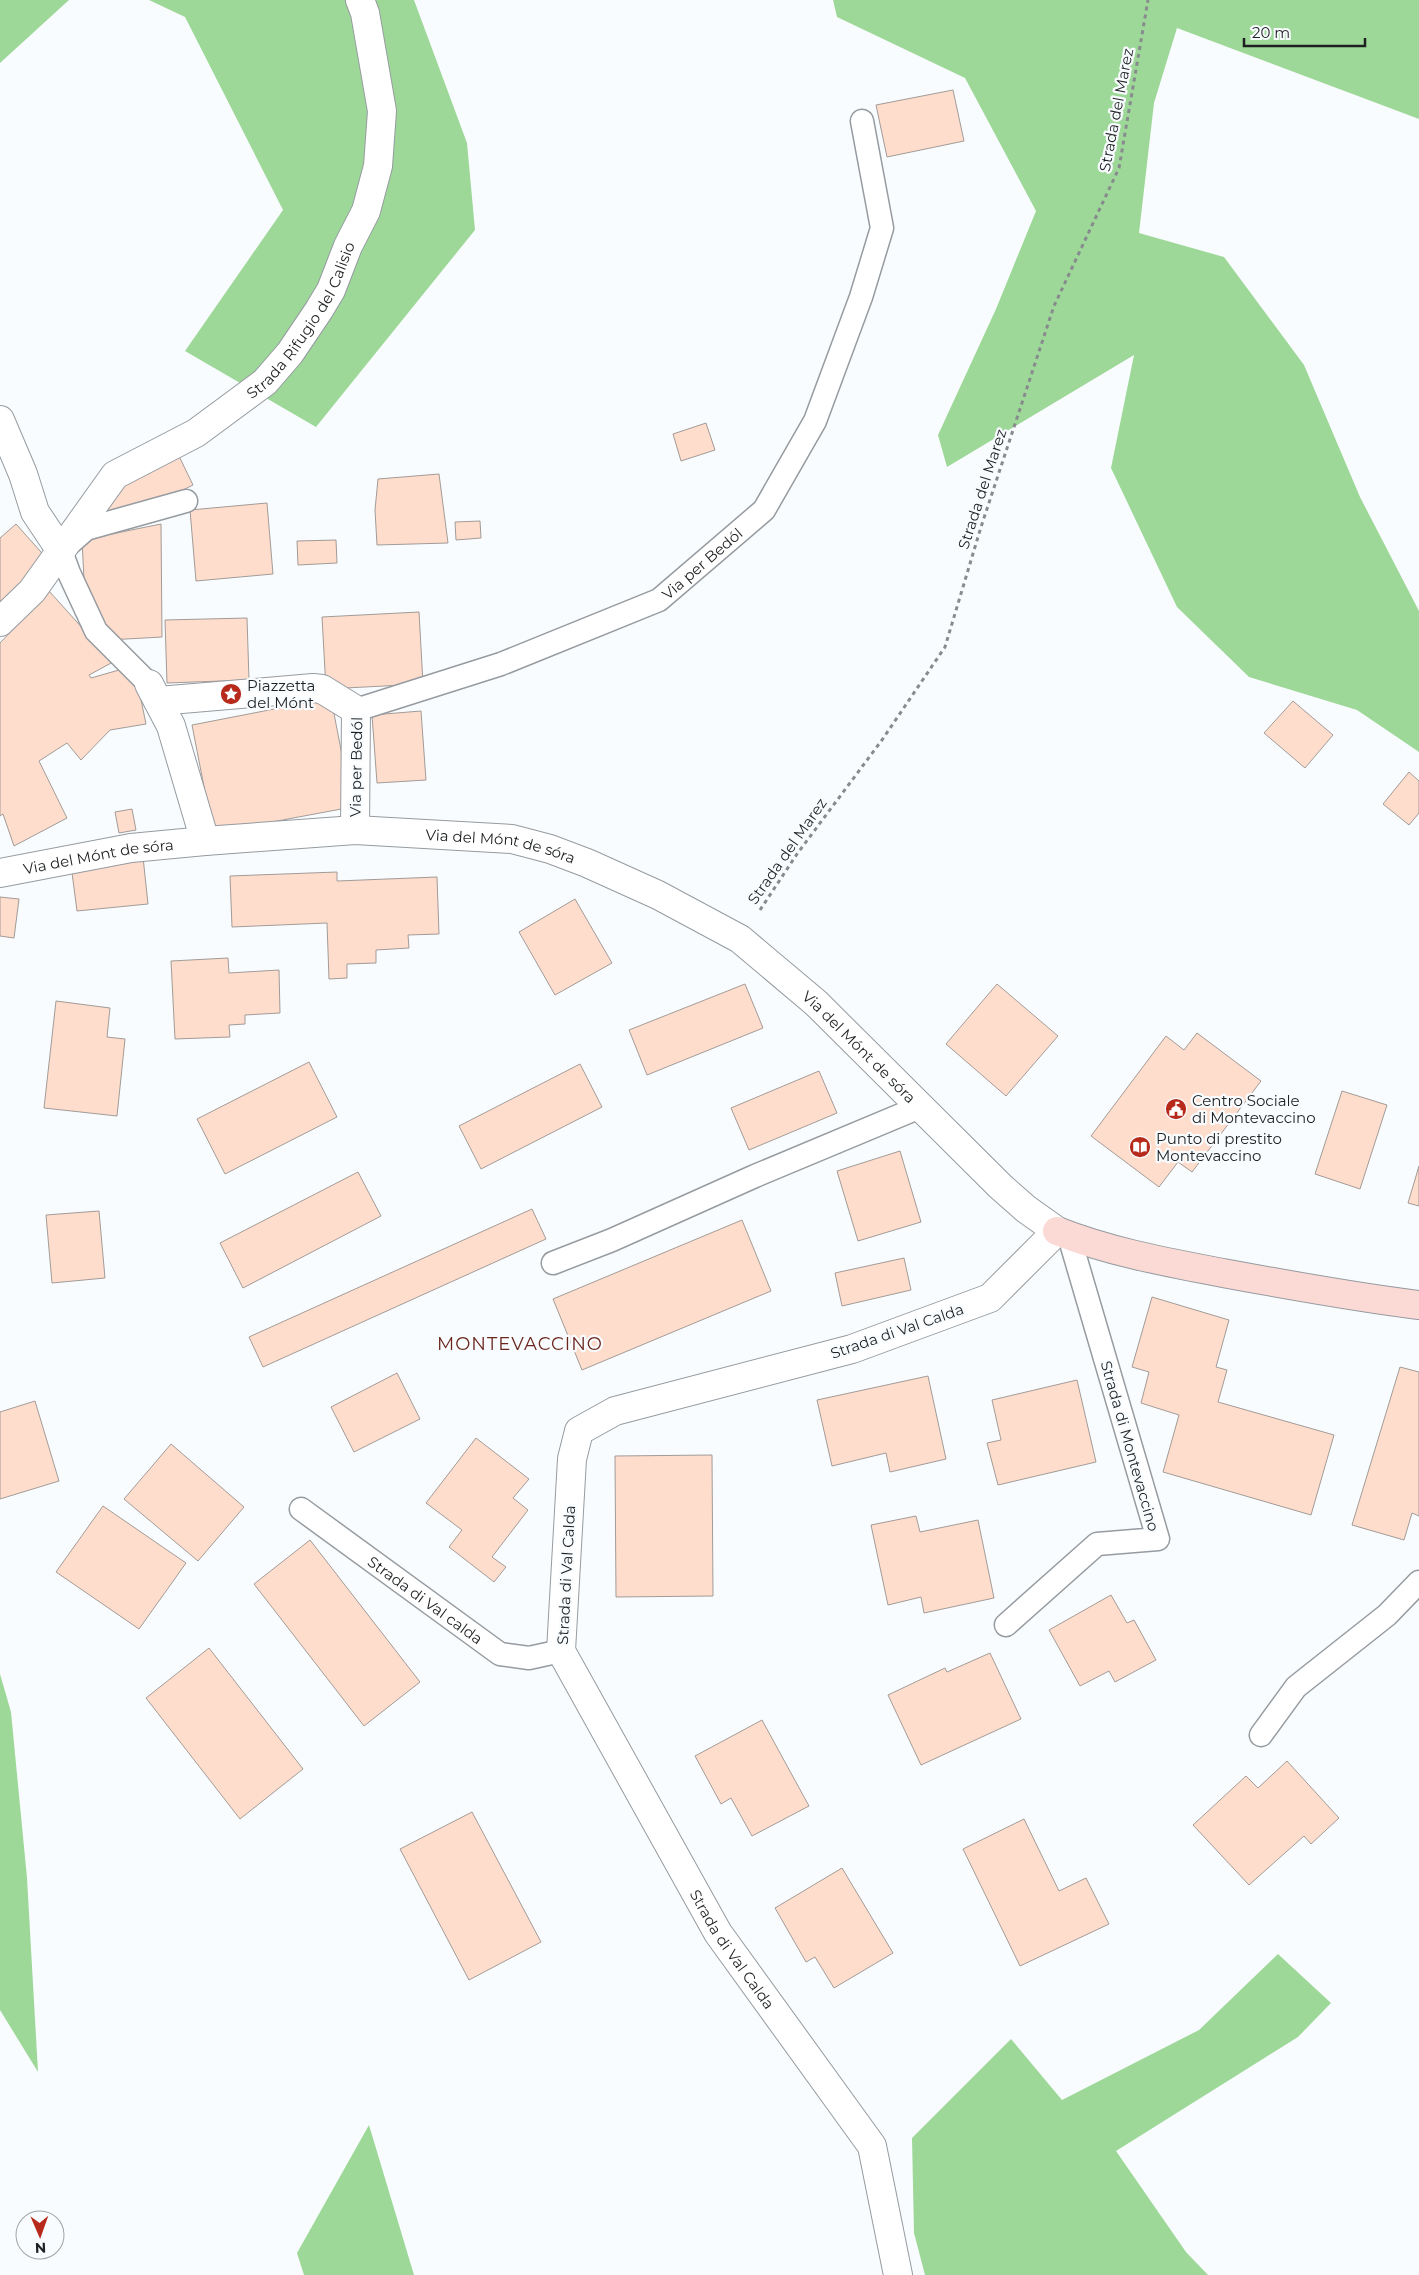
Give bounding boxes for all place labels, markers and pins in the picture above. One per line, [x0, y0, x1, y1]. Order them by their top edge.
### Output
place label: Piazzetta del Mónt [247, 676, 315, 712]
place icon: Piazzetta del Mónt [219, 682, 243, 706]
place label: Centro Sociale di Montevaccino [1192, 1091, 1316, 1127]
public building icon: Centro Sociale di Montevaccino [1164, 1097, 1188, 1121]
place label: Punto di prestito Montevaccino [1156, 1129, 1282, 1165]
library icon: Punto di prestito Montevaccino [1128, 1135, 1152, 1159]

